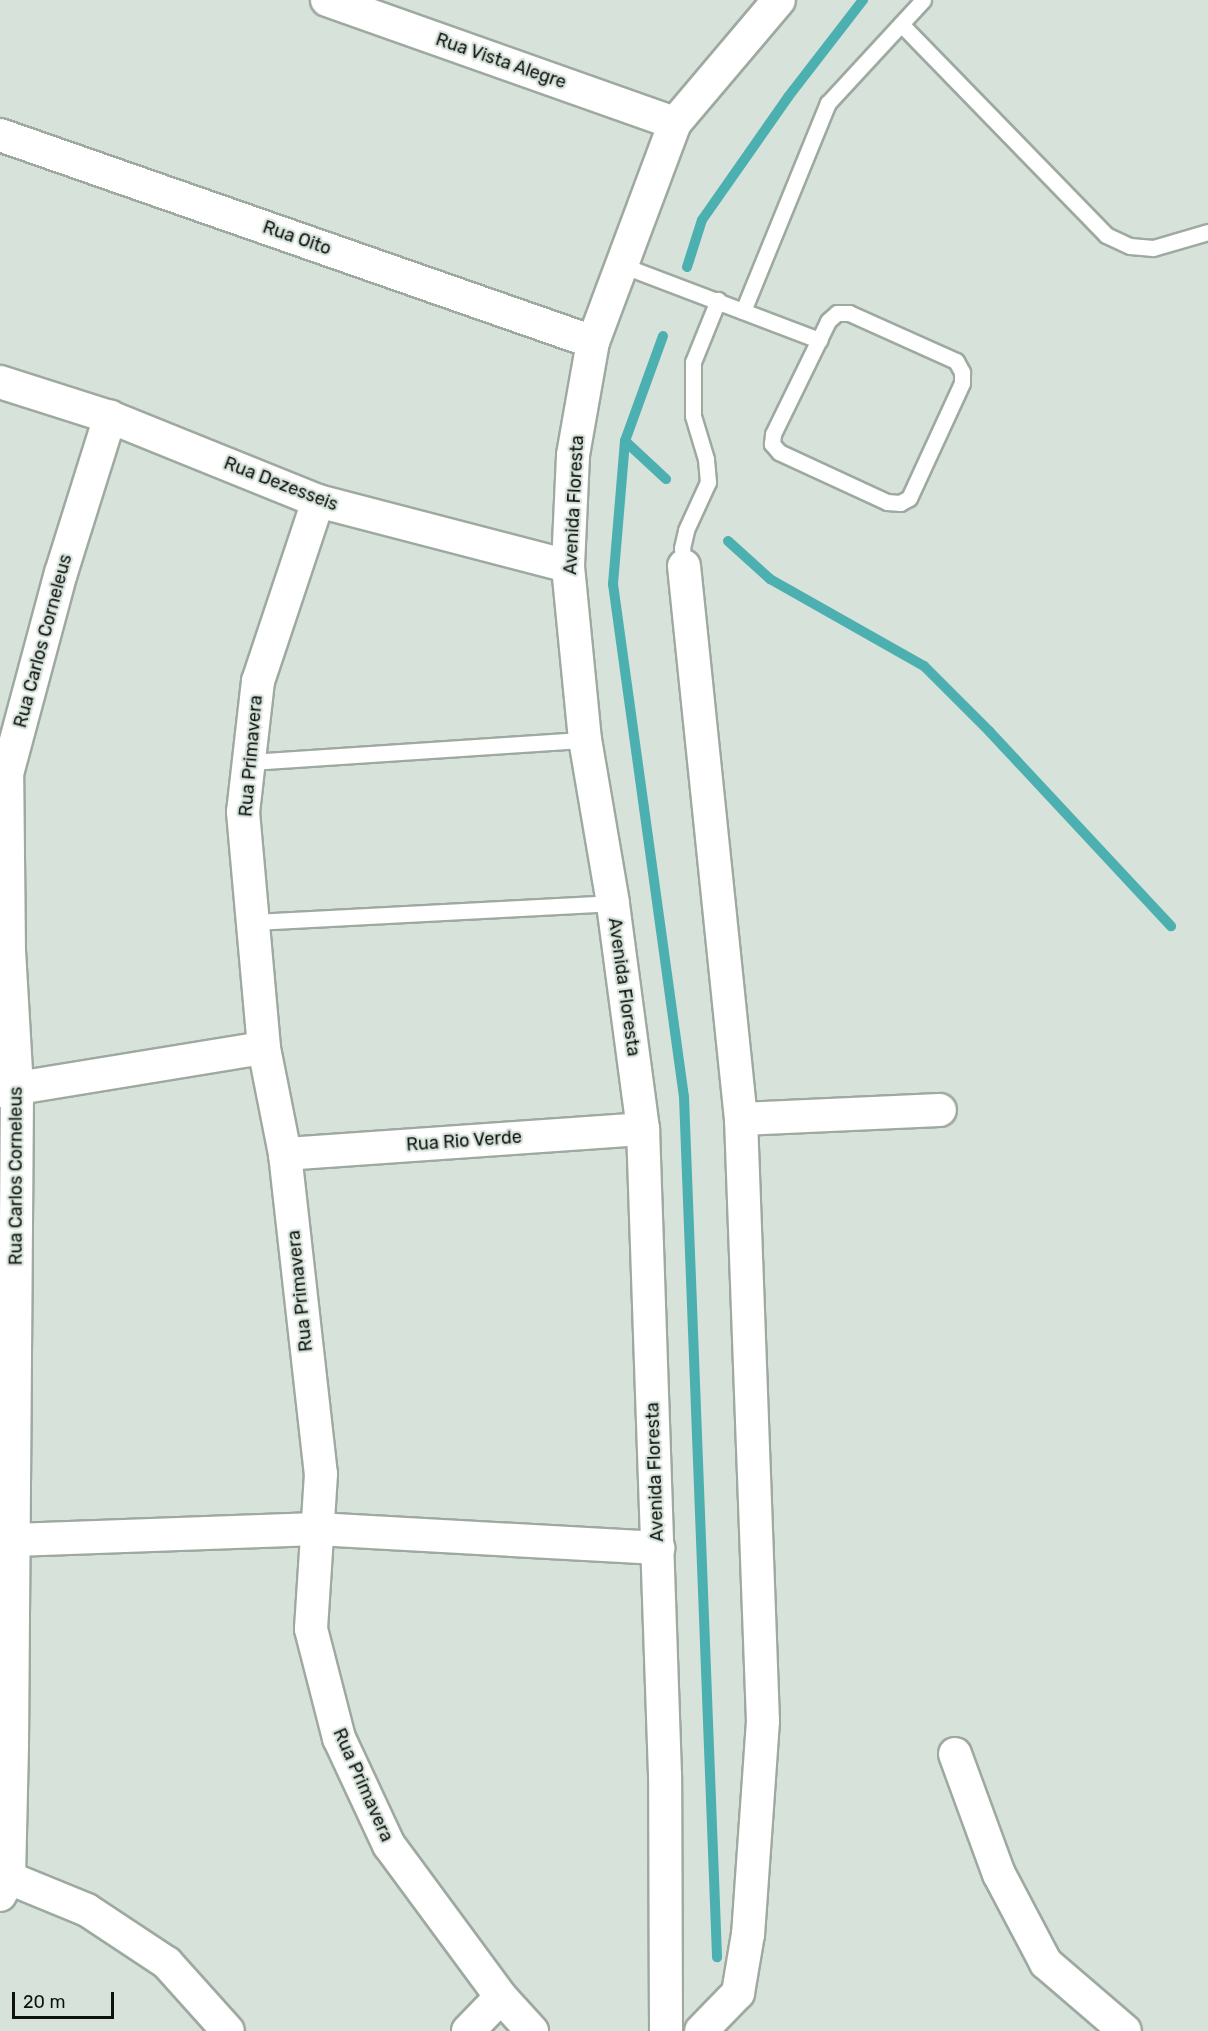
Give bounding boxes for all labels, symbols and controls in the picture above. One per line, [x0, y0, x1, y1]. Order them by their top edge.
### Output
street label: Rua Vista Alegre [432, 28, 570, 94]
street label: Rua Oito [260, 216, 334, 260]
street label: Avenida Floresta [560, 435, 588, 575]
street label: Rua Dezesseis [221, 452, 341, 516]
street label: Rua Carlos Corneleus [9, 552, 77, 730]
street label: Rua Primavera [235, 694, 267, 818]
street label: Avenida Floresta [604, 916, 644, 1058]
street label: Rua Carlos Corneleus [5, 1087, 27, 1265]
street label: Rua Rio Verde [405, 1126, 523, 1156]
street label: Rua Primavera [283, 1229, 317, 1353]
street label: Avenida Floresta [642, 1402, 668, 1542]
street label: Rua Primavera [328, 1725, 398, 1845]
scale bar [15, 1980, 117, 2018]
text: 20 m [23, 1991, 65, 2013]

